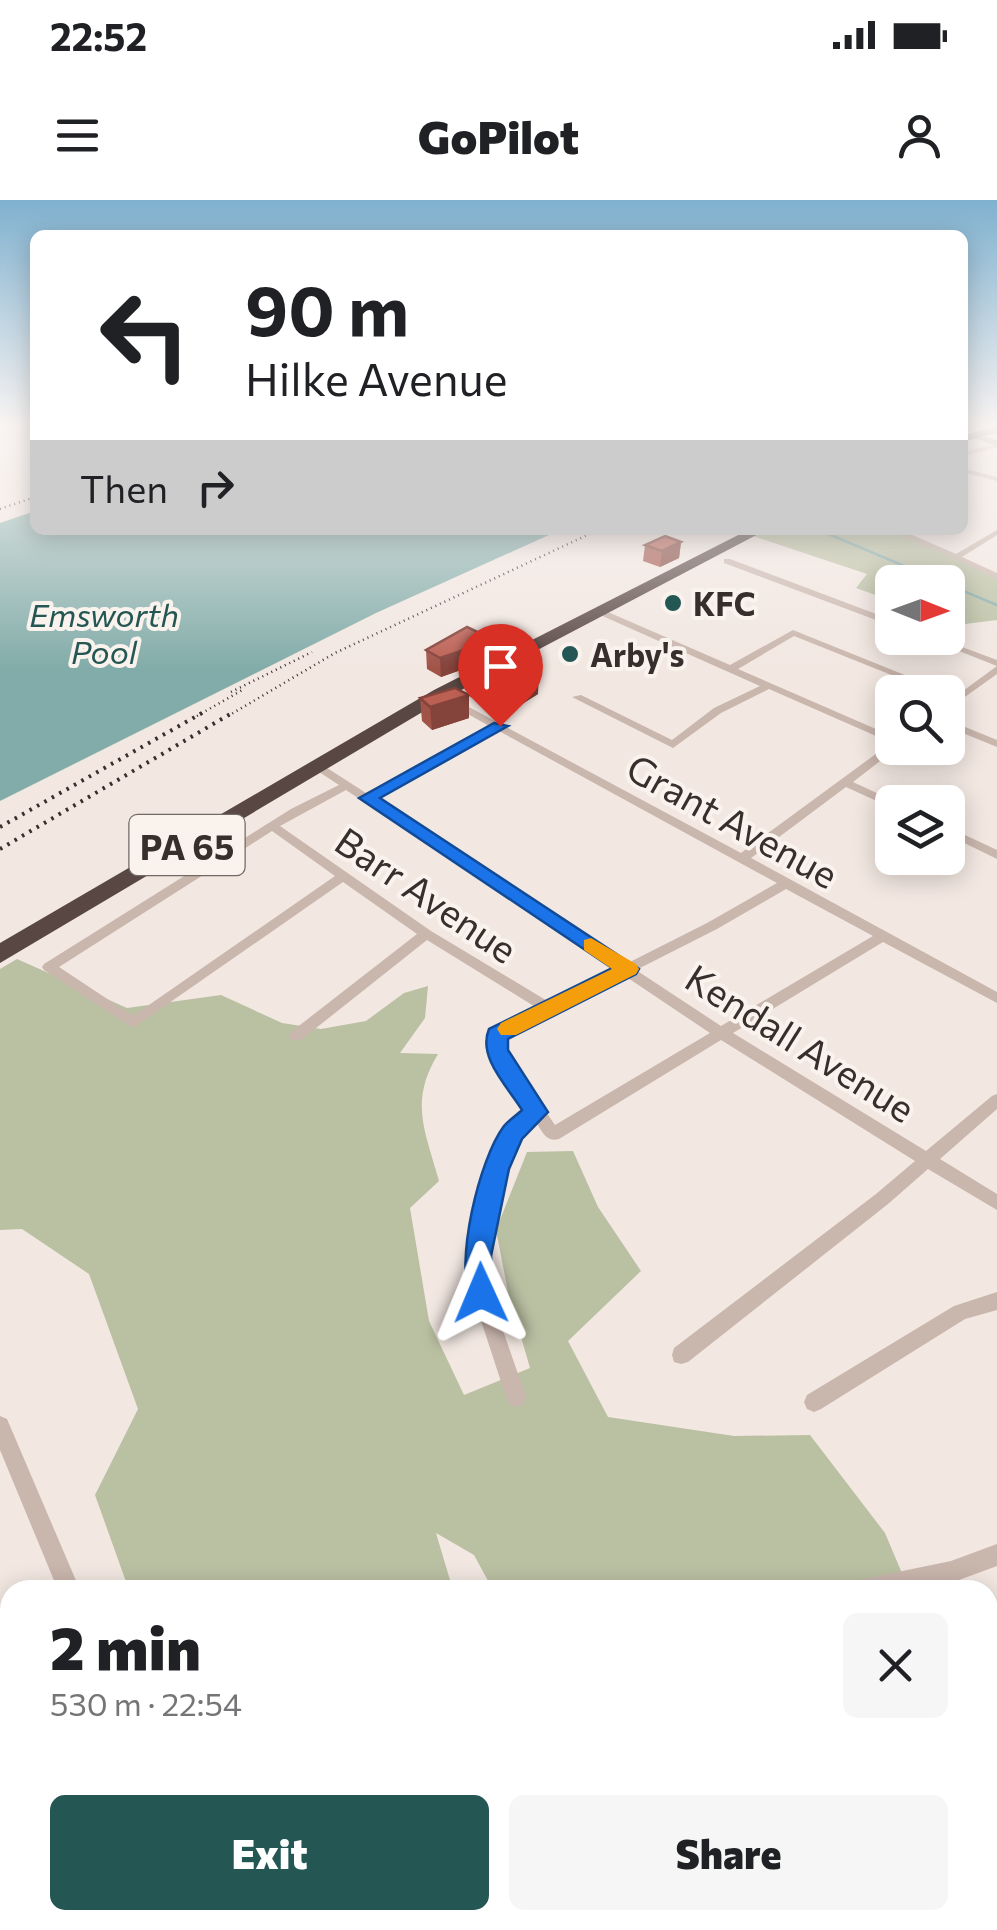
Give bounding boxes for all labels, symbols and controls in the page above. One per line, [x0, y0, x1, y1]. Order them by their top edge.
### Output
text: 22:52 [50, 12, 147, 59]
icon: menu [50, 108, 105, 163]
text: GoPilot [418, 108, 579, 163]
icon: person [892, 108, 947, 163]
text: 90 m [245, 265, 409, 350]
icon: left [80, 270, 210, 400]
text: Hilke Avenue [245, 350, 507, 405]
icon: right [188, 460, 243, 515]
text: Then [80, 464, 168, 511]
north arrow [875, 565, 965, 655]
map controls [875, 565, 965, 875]
place label: KFC [693, 583, 756, 623]
marker: KFC [662, 592, 684, 614]
water label: Emsworth Pool [29, 594, 179, 671]
pin [458, 624, 543, 727]
place label: Arby's [590, 634, 684, 674]
icon: arrive [473, 639, 528, 694]
marker: Arby's [559, 643, 581, 665]
button: search [875, 675, 965, 765]
street label: Grant Avenue [619, 743, 847, 897]
button: layers [875, 785, 965, 875]
road number: PA 65 [130, 815, 244, 875]
street label: Barr Avenue [327, 816, 527, 972]
street label: Kendall Avenue [678, 953, 924, 1131]
position arrow [429, 1241, 533, 1345]
text: 2 min [50, 1609, 201, 1682]
button: close [843, 1613, 948, 1718]
text: 530 m · 22:54 [50, 1683, 242, 1723]
button: Exit [50, 1795, 489, 1910]
button: Share [509, 1795, 948, 1910]

